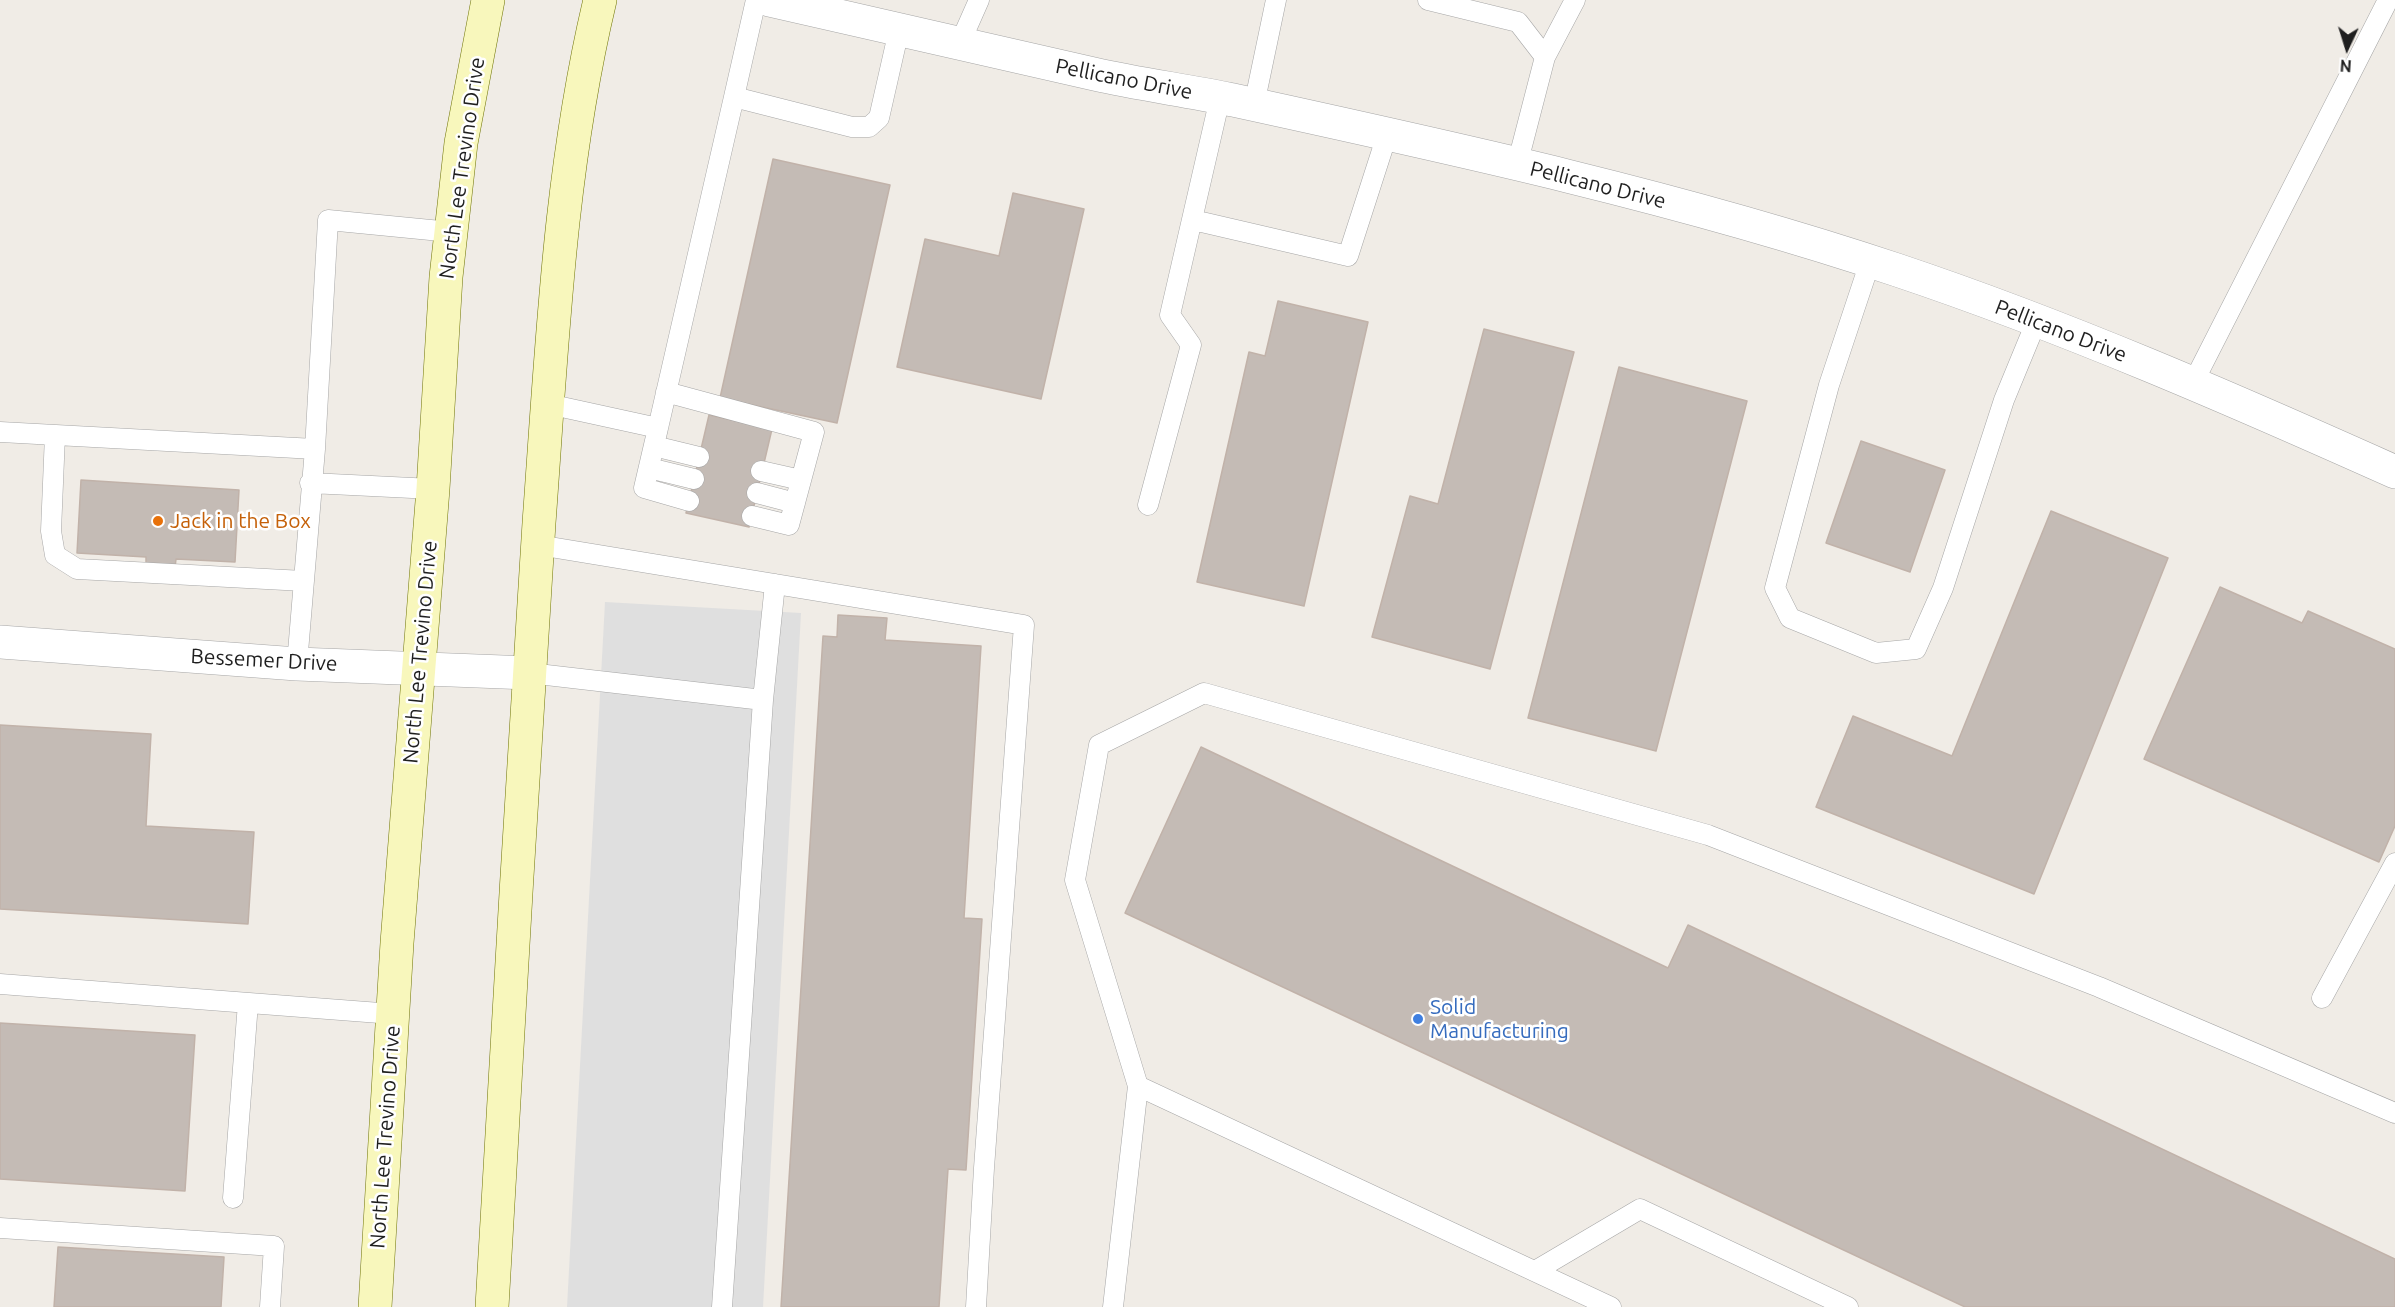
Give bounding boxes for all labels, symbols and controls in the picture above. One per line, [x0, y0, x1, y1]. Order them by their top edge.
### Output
north arrow [2317, 18, 2377, 78]
street label: Pellicano Drive [1053, 53, 1195, 105]
street label: North Lee Trevino Drive [434, 56, 490, 280]
text: N [2339, 57, 2352, 75]
street label: Pellicano Drive [1527, 156, 1669, 214]
street label: Pellicano Drive [1992, 294, 2130, 368]
place label: Jack in the Box [170, 508, 311, 534]
marker: Jack in the Box [151, 514, 165, 528]
street label: North Lee Trevino Drive [398, 540, 442, 764]
street label: Bessemer Drive [190, 644, 338, 676]
place label: Solid Manufacturing [1430, 994, 1569, 1044]
marker: Solid Manufacturing [1411, 1012, 1425, 1026]
street label: North Lee Trevino Drive [365, 1025, 405, 1249]

